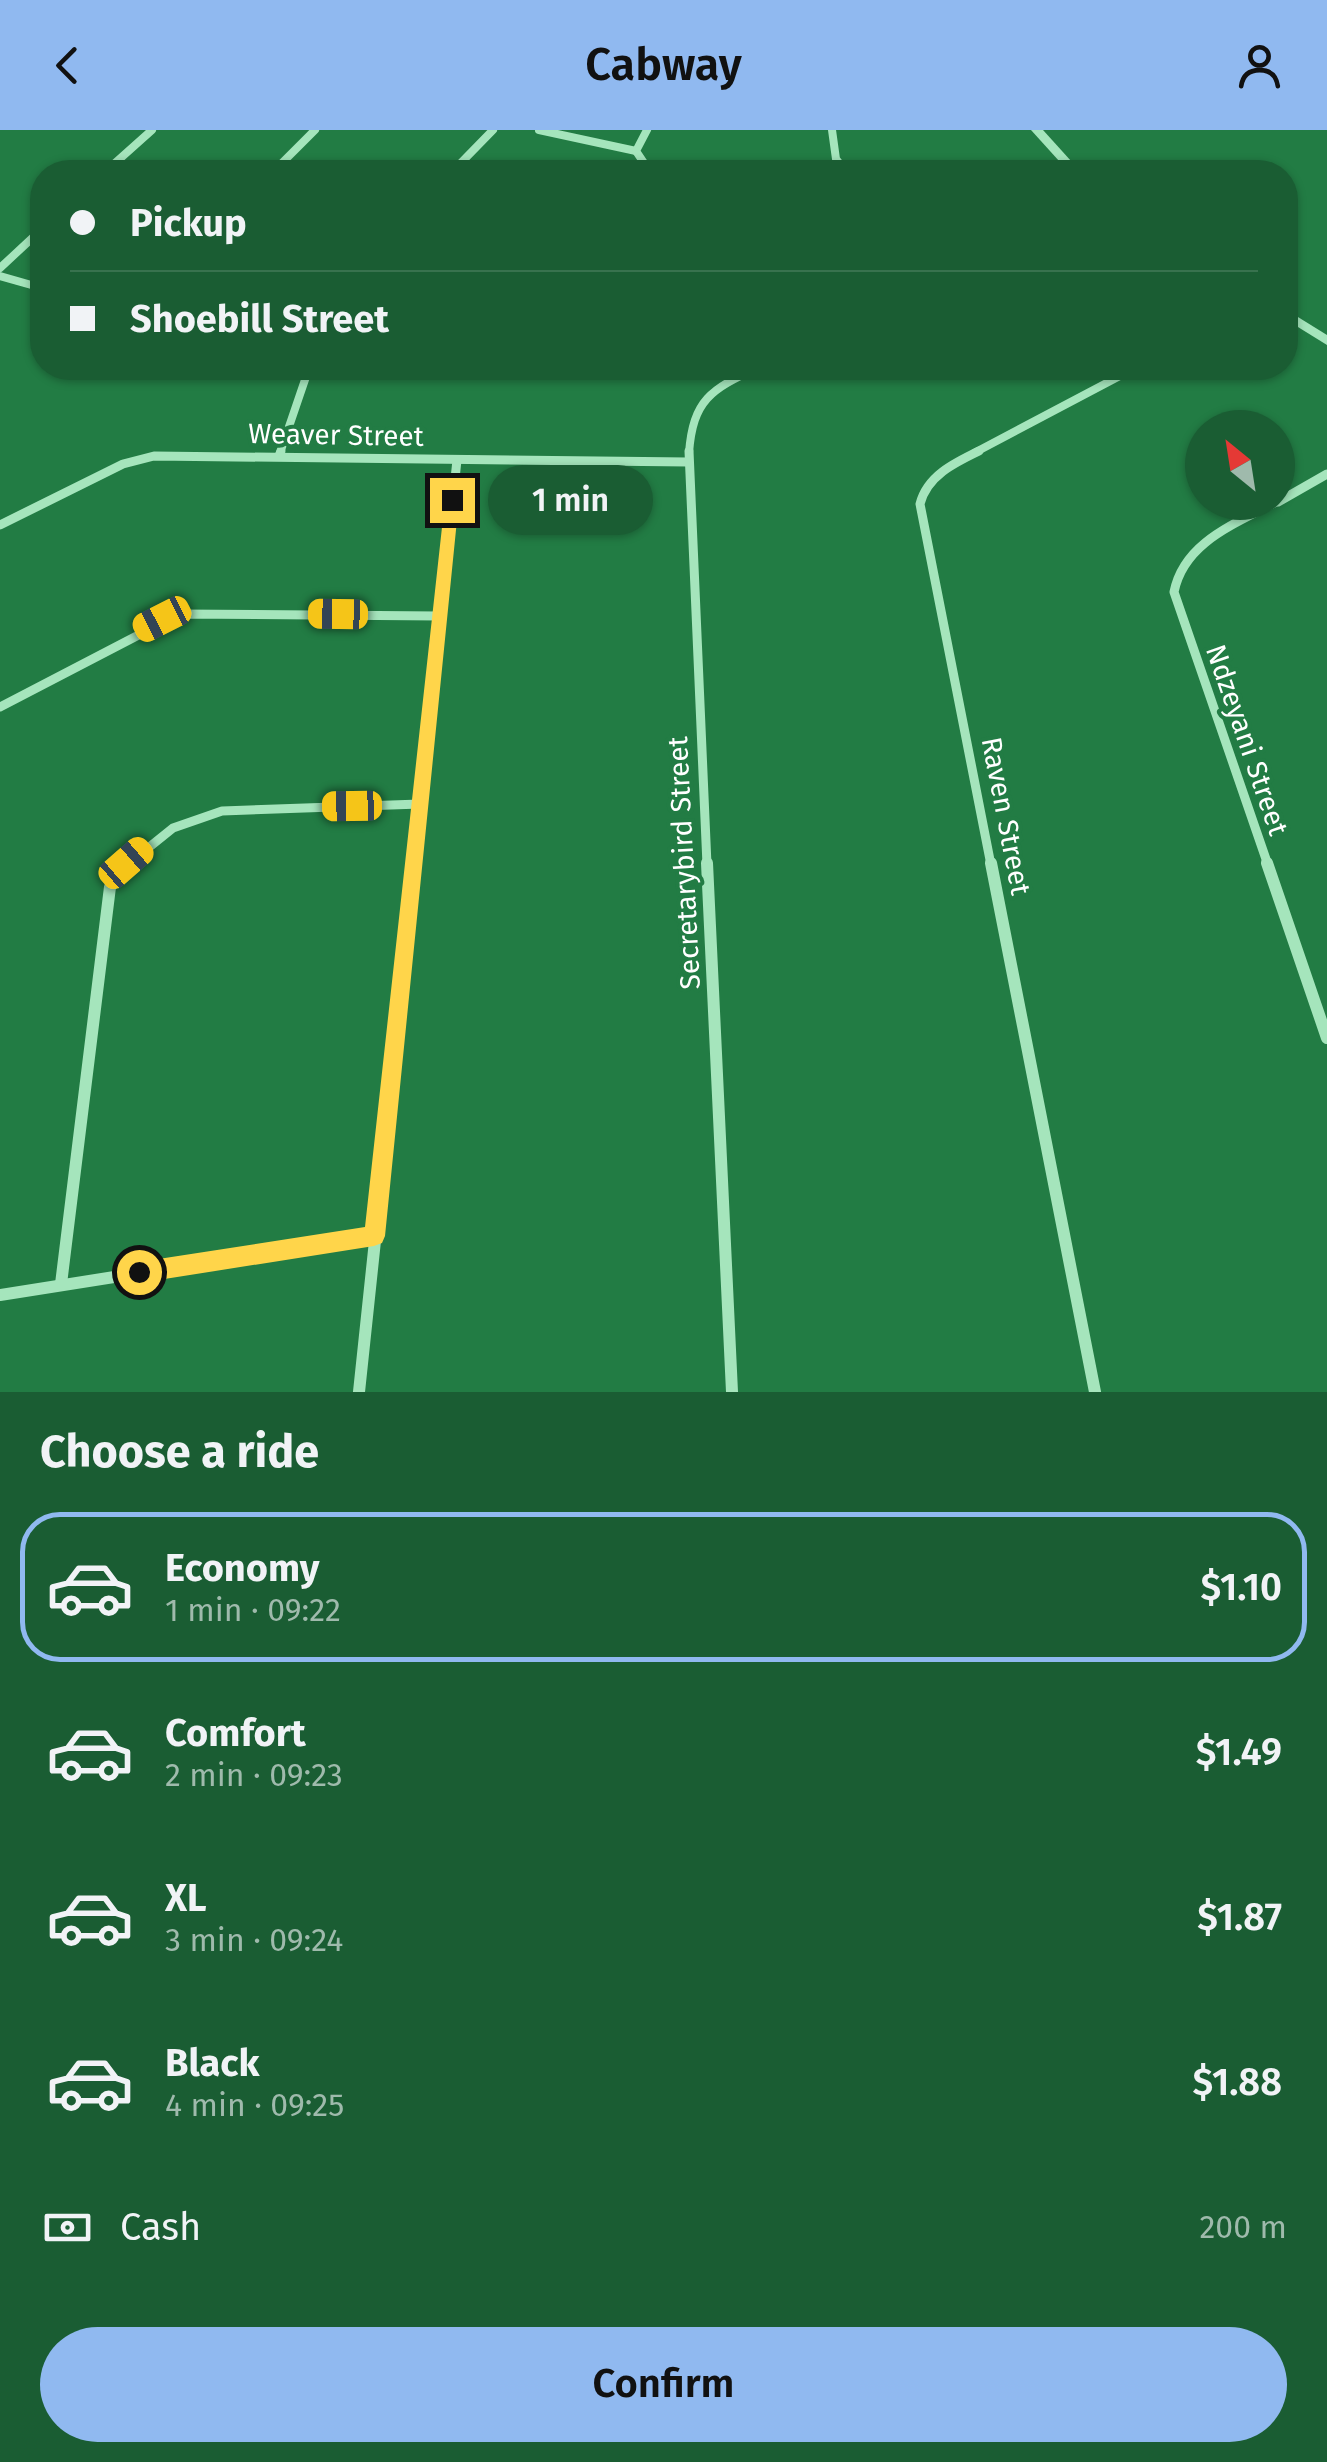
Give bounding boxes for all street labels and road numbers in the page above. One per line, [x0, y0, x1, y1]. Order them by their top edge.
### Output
street label: Weaver Street [248, 417, 425, 453]
street label: Ndzeyani Street [1199, 640, 1295, 840]
street label: Raven Street [975, 734, 1038, 899]
street label: Secretarybird Street [661, 735, 707, 990]

